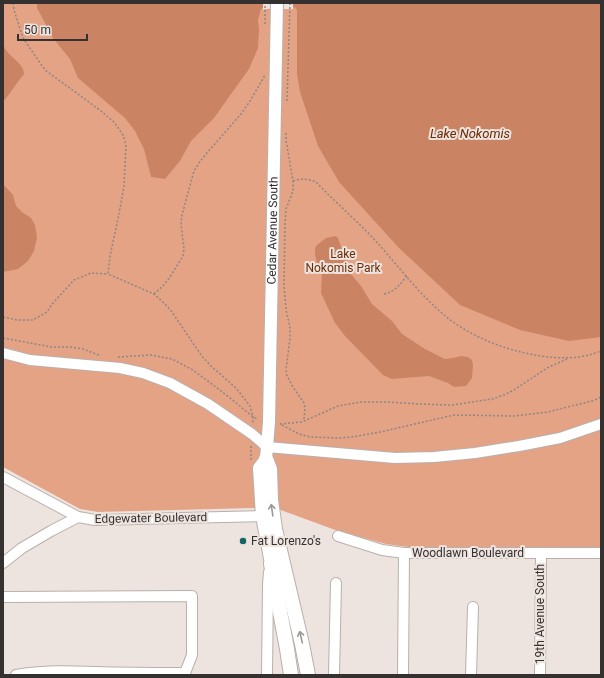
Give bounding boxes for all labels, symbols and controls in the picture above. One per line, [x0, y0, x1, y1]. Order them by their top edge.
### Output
scale bar [18, 16, 87, 42]
text: 50 m [24, 23, 51, 37]
water label: Lake Nokomis [430, 126, 511, 141]
street label: Cedar Avenue South [265, 176, 281, 285]
park label: Lake Nokomis Park [305, 247, 381, 275]
one-way arrow [268, 504, 276, 517]
street label: Edgewater Boulevard [95, 510, 207, 526]
place label: Fat Lorenzo's [251, 534, 321, 548]
marker: Fat Lorenzo's [238, 536, 248, 546]
street label: Woodlawn Boulevard [412, 546, 524, 560]
street label: 19th Avenue South [533, 564, 547, 664]
one-way arrow [296, 631, 304, 644]

